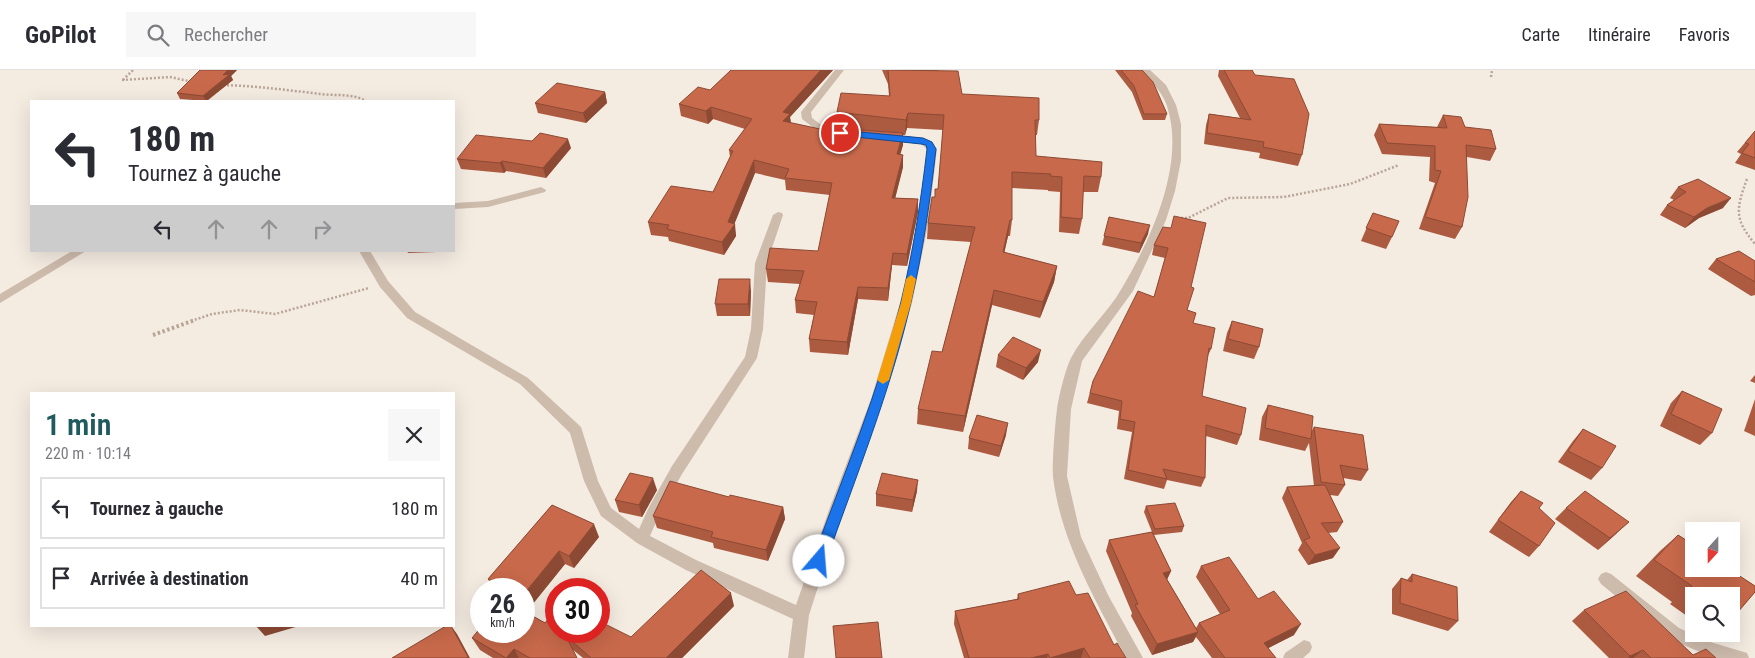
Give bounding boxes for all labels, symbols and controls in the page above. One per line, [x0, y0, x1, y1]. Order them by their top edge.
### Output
search box [126, 12, 476, 57]
text: GoPilot [25, 21, 96, 49]
icon: search [144, 21, 172, 49]
text: Rechercher [184, 23, 268, 46]
text: Carte [1521, 24, 1560, 45]
text: Itinéraire [1588, 24, 1651, 45]
text: Favoris [1679, 24, 1730, 45]
pin [819, 112, 861, 154]
text: 180 m [128, 119, 215, 160]
icon: arrive [826, 119, 854, 147]
icon: left [45, 120, 110, 185]
text: Tournez à gauche [128, 161, 281, 186]
icon: left [149, 215, 177, 243]
icon: ahead [202, 215, 230, 243]
icon: ahead [255, 215, 283, 243]
icon: right [308, 215, 336, 243]
text: 1 min [45, 407, 111, 442]
button: close [388, 409, 440, 461]
text: 220 m · 10:14 [45, 444, 131, 463]
icon: left [47, 494, 75, 522]
text: Tournez à gauche [90, 497, 223, 520]
text: 180 m [391, 497, 438, 520]
north arrow [1685, 522, 1740, 578]
map controls [1685, 522, 1740, 642]
position arrow [792, 534, 844, 586]
icon: arrive [47, 564, 75, 592]
text: Arrivée à destination [90, 567, 249, 590]
text: 40 m [401, 567, 438, 590]
speed limit sign: 30 [545, 578, 610, 643]
button: search [1685, 587, 1740, 642]
text: 26 [490, 590, 515, 619]
text: km/h [490, 616, 515, 630]

